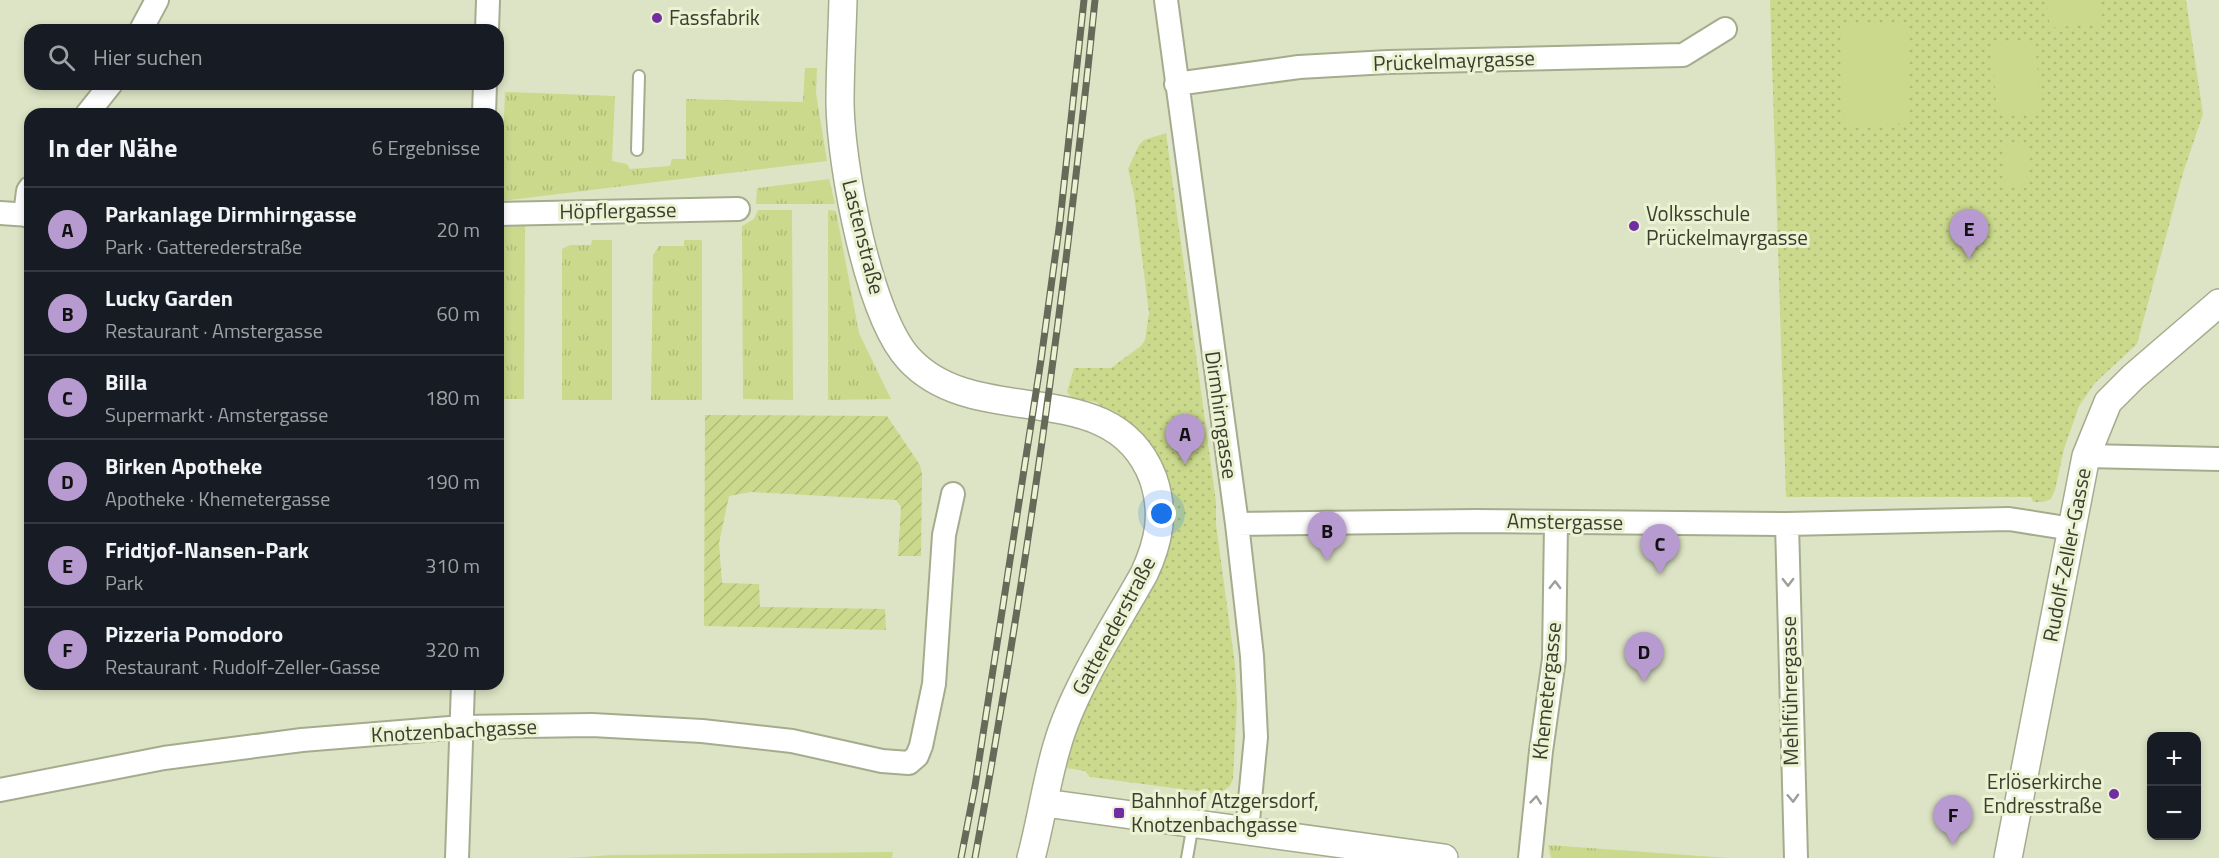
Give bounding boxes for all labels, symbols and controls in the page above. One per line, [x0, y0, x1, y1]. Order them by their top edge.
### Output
place label: Fassfabrik [669, 1, 760, 33]
marker: Fassfabrik [650, 11, 664, 25]
search box [24, 24, 504, 90]
text: Hier suchen [93, 40, 202, 74]
icon: search [45, 41, 78, 74]
street label: Prückelmayrgasse [1372, 41, 1535, 79]
text: In der Nähe [48, 128, 177, 167]
text: 6 Ergebnisse [372, 132, 480, 163]
street label: Lastenstraße [834, 176, 894, 297]
street label: Höpflergasse [559, 193, 677, 227]
text: Parkanlage Dirmhirngasse [105, 197, 357, 231]
place label: Volksschule Prückelmayrgasse [1646, 197, 1808, 253]
pin: E [1950, 210, 1988, 259]
text: A [61, 214, 74, 245]
text: 20 m [436, 214, 480, 245]
marker: Volksschule Prückelmayrgasse [1627, 219, 1641, 233]
text: Park · Gatterederstraße [105, 231, 302, 262]
text: Lucky Garden [105, 281, 233, 315]
text: B [61, 298, 74, 329]
text: 60 m [436, 298, 480, 329]
text: Restaurant · Amstergasse [105, 315, 323, 346]
street label: Dirmhirngasse [1197, 349, 1247, 481]
text: Billa [105, 365, 147, 399]
text: C [62, 382, 73, 413]
text: 180 m [425, 382, 480, 413]
text: Supermarkt · Amstergasse [105, 399, 328, 430]
pin: A [1166, 414, 1204, 464]
text: Birken Apotheke [105, 449, 262, 483]
street label: Rudolf-Zeller-Gasse [2033, 465, 2099, 645]
text: D [61, 466, 74, 497]
text: 190 m [425, 466, 480, 497]
text: Apotheke · Khemetergasse [105, 483, 330, 514]
your location [1147, 499, 1176, 528]
street label: Amstergasse [1507, 504, 1623, 538]
pin: B [1308, 512, 1346, 561]
pin: C [1640, 524, 1680, 574]
text: Fridtjof-Nansen-Park [105, 533, 309, 567]
text: E [62, 550, 73, 581]
text: 310 m [425, 550, 480, 581]
street label: Gatterederstraße [1063, 550, 1163, 701]
text: Park [105, 567, 143, 598]
one-way arrow [1782, 578, 1794, 587]
one-way arrow [1549, 580, 1561, 589]
street label: Mehlführergasse [1772, 616, 1806, 766]
text: Pizzeria Pomodoro [105, 617, 283, 651]
street label: Khemetergasse [1523, 620, 1569, 761]
pin: D [1624, 632, 1664, 682]
text: F [62, 634, 73, 665]
text: 320 m [425, 634, 480, 665]
text: Restaurant · Rudolf-Zeller-Gasse [105, 651, 380, 682]
street label: Knotzenbachgasse [370, 710, 538, 750]
map controls [2147, 732, 2201, 840]
button: + [2147, 732, 2201, 786]
place label: Erlöserkirche Endresstraße [1983, 765, 2102, 821]
place label: Bahnhof Atzgersdorf, Knotzenbachgasse [1131, 784, 1319, 840]
button: − [2147, 786, 2201, 840]
marker: Erlöserkirche Endresstraße [2107, 787, 2121, 801]
one-way arrow [1786, 794, 1799, 803]
one-way arrow [1529, 795, 1542, 804]
pin: F [1934, 796, 1972, 845]
marker: Bahnhof Atzgersdorf, Knotzenbachgasse [1112, 806, 1126, 820]

